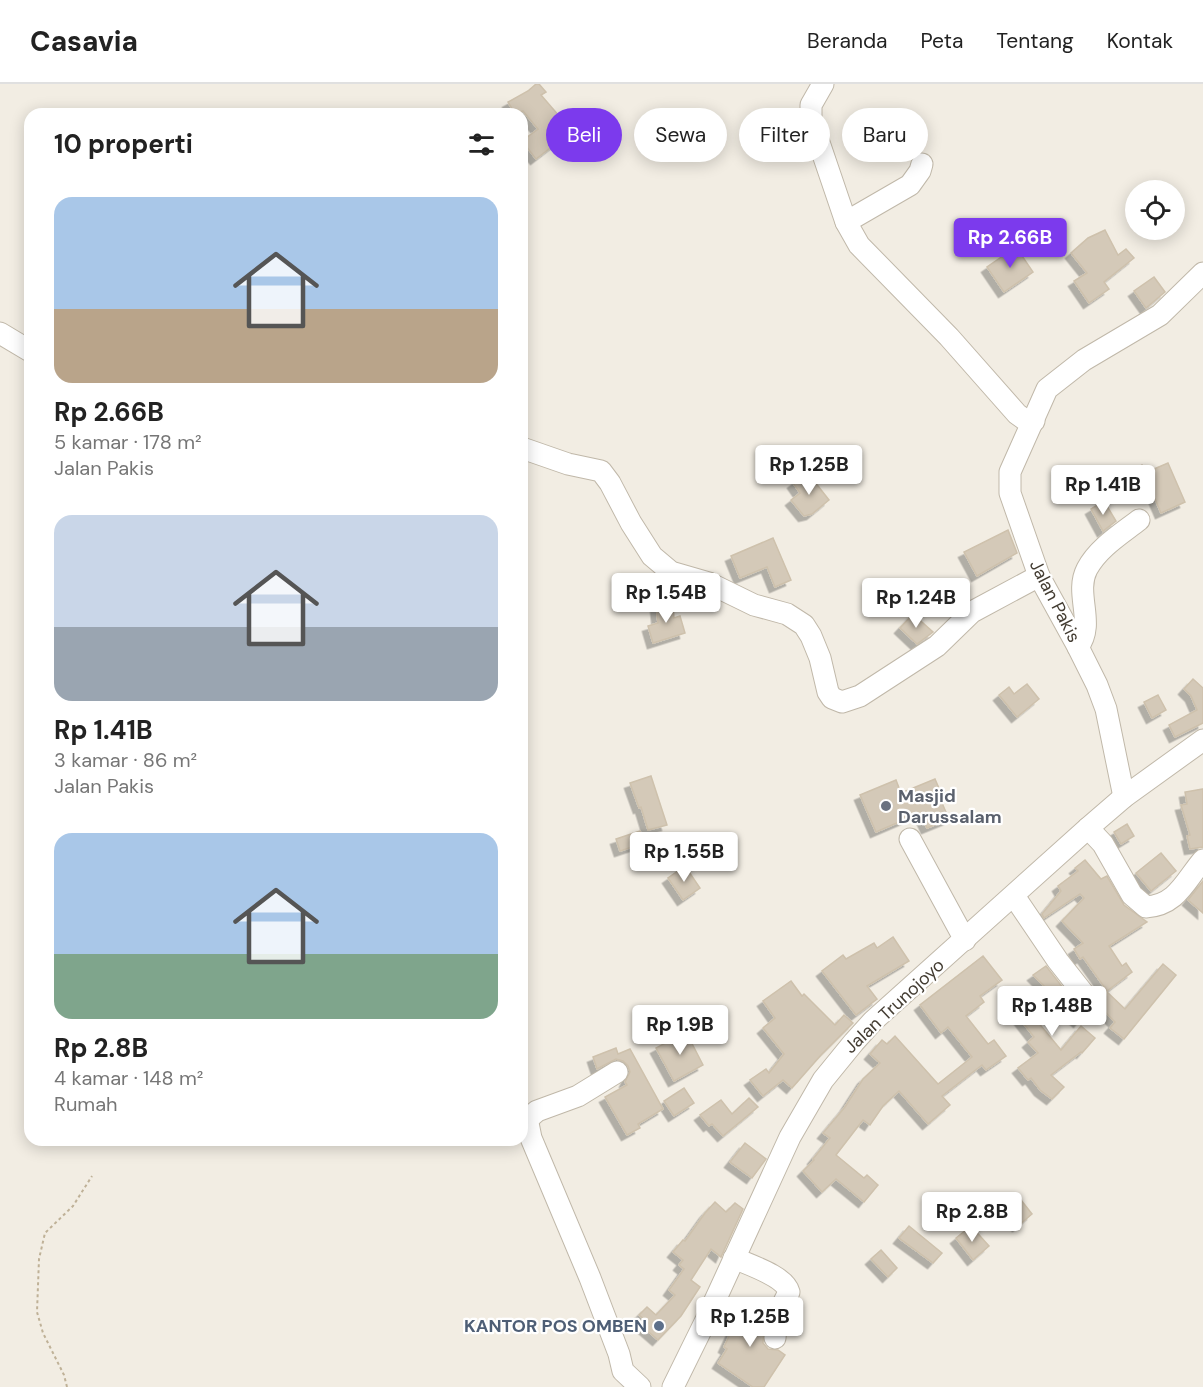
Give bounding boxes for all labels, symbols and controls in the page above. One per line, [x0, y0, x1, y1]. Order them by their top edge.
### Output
text: Casavia [30, 23, 138, 60]
text: Beranda [807, 27, 888, 55]
text: Peta [921, 27, 963, 55]
text: Tentang [996, 27, 1074, 55]
text: Kontak [1107, 27, 1173, 55]
chip: Beli [546, 108, 622, 162]
chip: Sewa [634, 108, 727, 162]
chip: Filter [739, 108, 830, 162]
chip: Baru [842, 108, 928, 162]
text: 10 properti [54, 127, 193, 161]
icon: filters [465, 128, 498, 161]
map controls [1125, 180, 1185, 240]
button: locate [1125, 180, 1185, 240]
pin: Rp 2.66B [948, 218, 1072, 269]
text: Rp 2.66B [968, 224, 1052, 250]
icon: home [222, 236, 330, 344]
text: Rp 2.66B [54, 395, 164, 429]
text: 5 kamar · 178 m² [54, 429, 202, 455]
pin: Rp 1.25B [747, 445, 871, 496]
text: Rp 1.25B [769, 451, 849, 477]
text: Jalan Pakis [54, 455, 154, 481]
pin: Rp 1.41B [1041, 465, 1165, 516]
text: Rp 1.41B [1065, 471, 1141, 497]
icon: home [222, 554, 330, 662]
street label: Jalan Pakis [1024, 555, 1086, 647]
pin: Rp 1.54B [604, 573, 728, 624]
pin: Rp 1.24B [854, 578, 978, 629]
text: Rp 1.54B [626, 579, 706, 605]
text: Rp 1.24B [876, 584, 956, 610]
text: Rp 1.41B [54, 713, 153, 747]
text: 3 kamar · 86 m² [54, 747, 197, 773]
text: Jalan Pakis [54, 773, 154, 799]
place label: Masjid Darussalam [898, 784, 1002, 829]
marker: Masjid Darussalam [879, 799, 893, 813]
pin: Rp 1.55B [622, 832, 746, 883]
text: Rp 1.55B [644, 838, 724, 864]
icon: home [222, 872, 330, 980]
street label: Jalan Trunojoyo [839, 953, 949, 1059]
pin: Rp 1.48B [990, 986, 1114, 1037]
text: Rp 1.48B [1011, 992, 1093, 1018]
pin: Rp 1.9B [625, 1005, 735, 1056]
text: Rp 1.9B [646, 1011, 714, 1037]
text: Rp 2.8B [54, 1031, 148, 1065]
text: 4 kamar · 148 m² [54, 1065, 203, 1091]
text: Rumah [54, 1091, 118, 1117]
pin: Rp 2.8B [917, 1192, 1027, 1243]
text: Rp 2.8B [936, 1198, 1008, 1224]
pin: Rp 1.25B [688, 1297, 812, 1348]
text: Rp 1.25B [710, 1303, 790, 1329]
place label: KANTOR POS OMBEN [464, 1314, 647, 1338]
marker: KANTOR POS OMBEN [652, 1319, 666, 1333]

